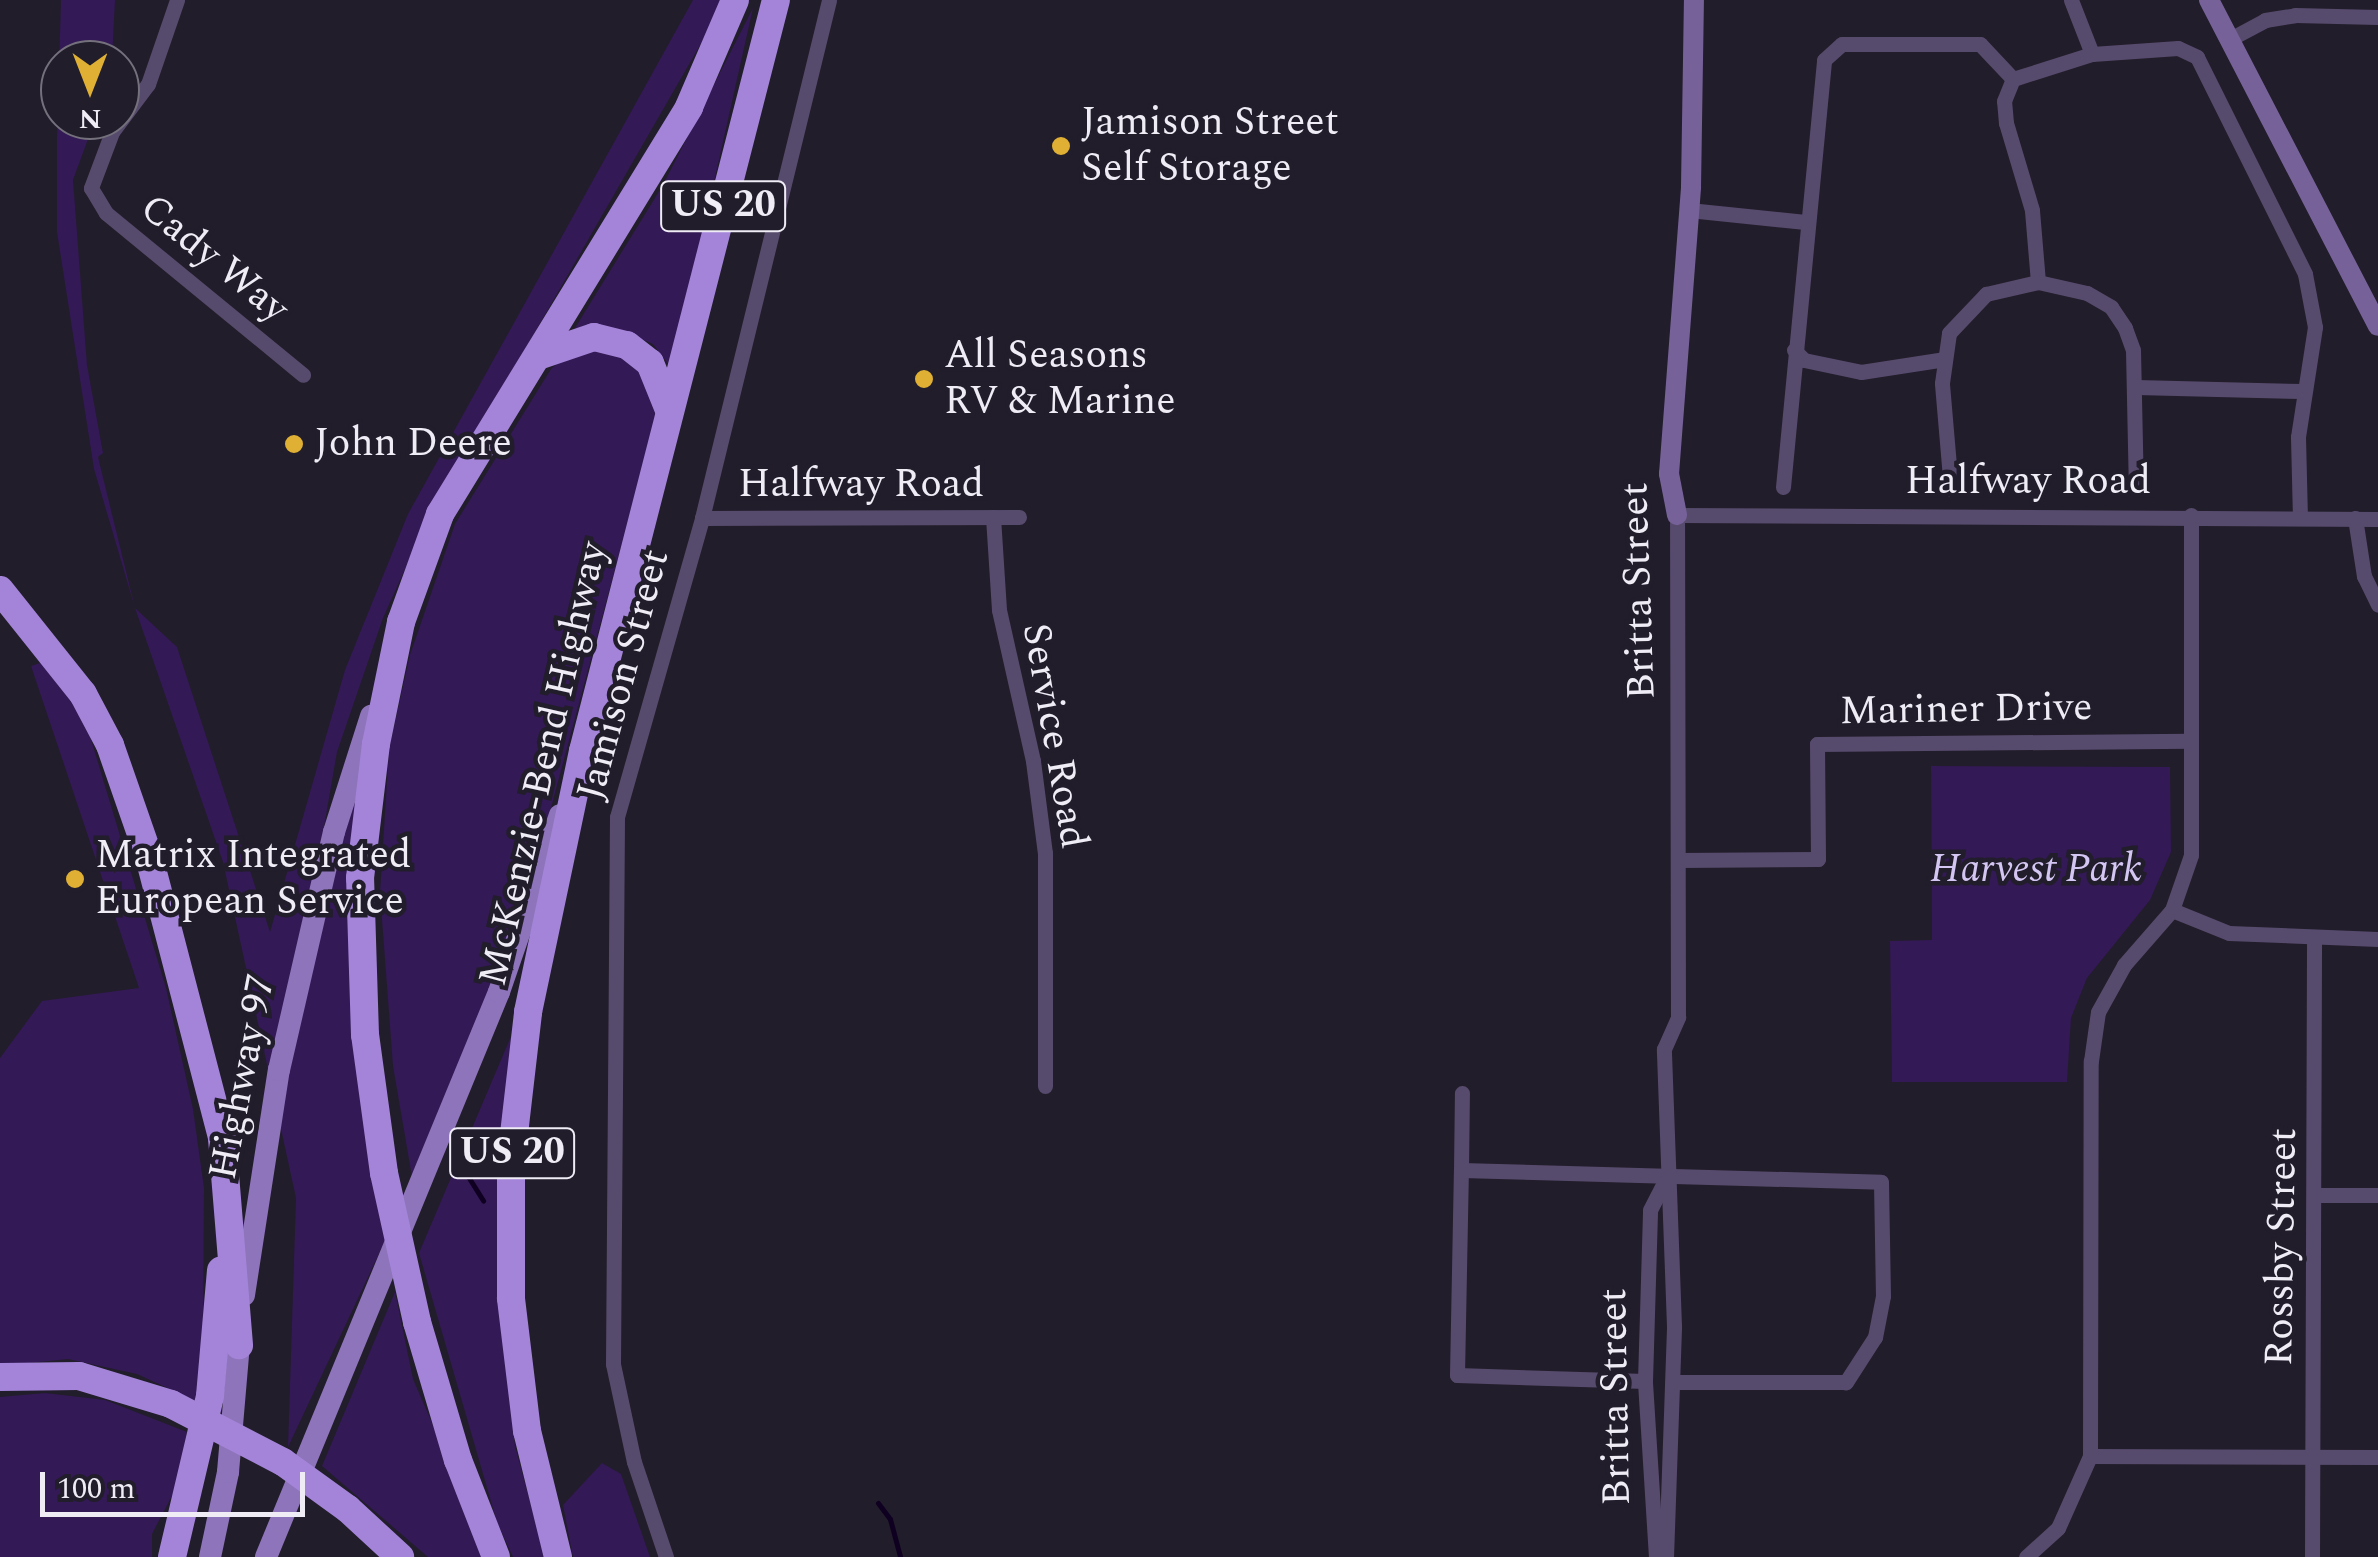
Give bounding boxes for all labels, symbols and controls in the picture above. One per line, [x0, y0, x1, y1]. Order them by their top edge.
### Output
north arrow [40, 40, 140, 140]
text: N [79, 97, 101, 140]
place label: Jamison Street Self Storage [1081, 99, 1339, 193]
marker: Jamison Street Self Storage [1050, 135, 1072, 157]
road number: US 20 [658, 173, 788, 239]
street label: Cady Way [130, 185, 298, 333]
place label: All Seasons RV & Marine [944, 332, 1176, 426]
marker: All Seasons RV & Marine [913, 368, 935, 390]
place label: John Deere [314, 420, 512, 468]
marker: John Deere [283, 433, 305, 455]
street label: Halfway Road [1905, 458, 2151, 506]
street label: Halfway Road [738, 461, 984, 509]
street label: Britta Street [1611, 481, 1667, 701]
street label: McKenzie-Bend Highway [470, 537, 618, 991]
street label: Jamison Street [567, 544, 681, 806]
street label: Service Road [1011, 620, 1097, 852]
street label: Mariner Drive [1839, 684, 2093, 736]
place label: Matrix Integrated European Service [95, 832, 411, 926]
park label: Harvest Park [1930, 846, 2142, 894]
marker: Matrix Integrated European Service [64, 868, 86, 890]
street label: Highway 97 [200, 970, 286, 1184]
road number: US 20 [447, 1120, 577, 1186]
street label: Rossby Street [2256, 1127, 2308, 1367]
street label: Britta Street [1590, 1288, 1642, 1506]
scale bar [45, 1452, 310, 1514]
text: 100 m [57, 1466, 135, 1512]

